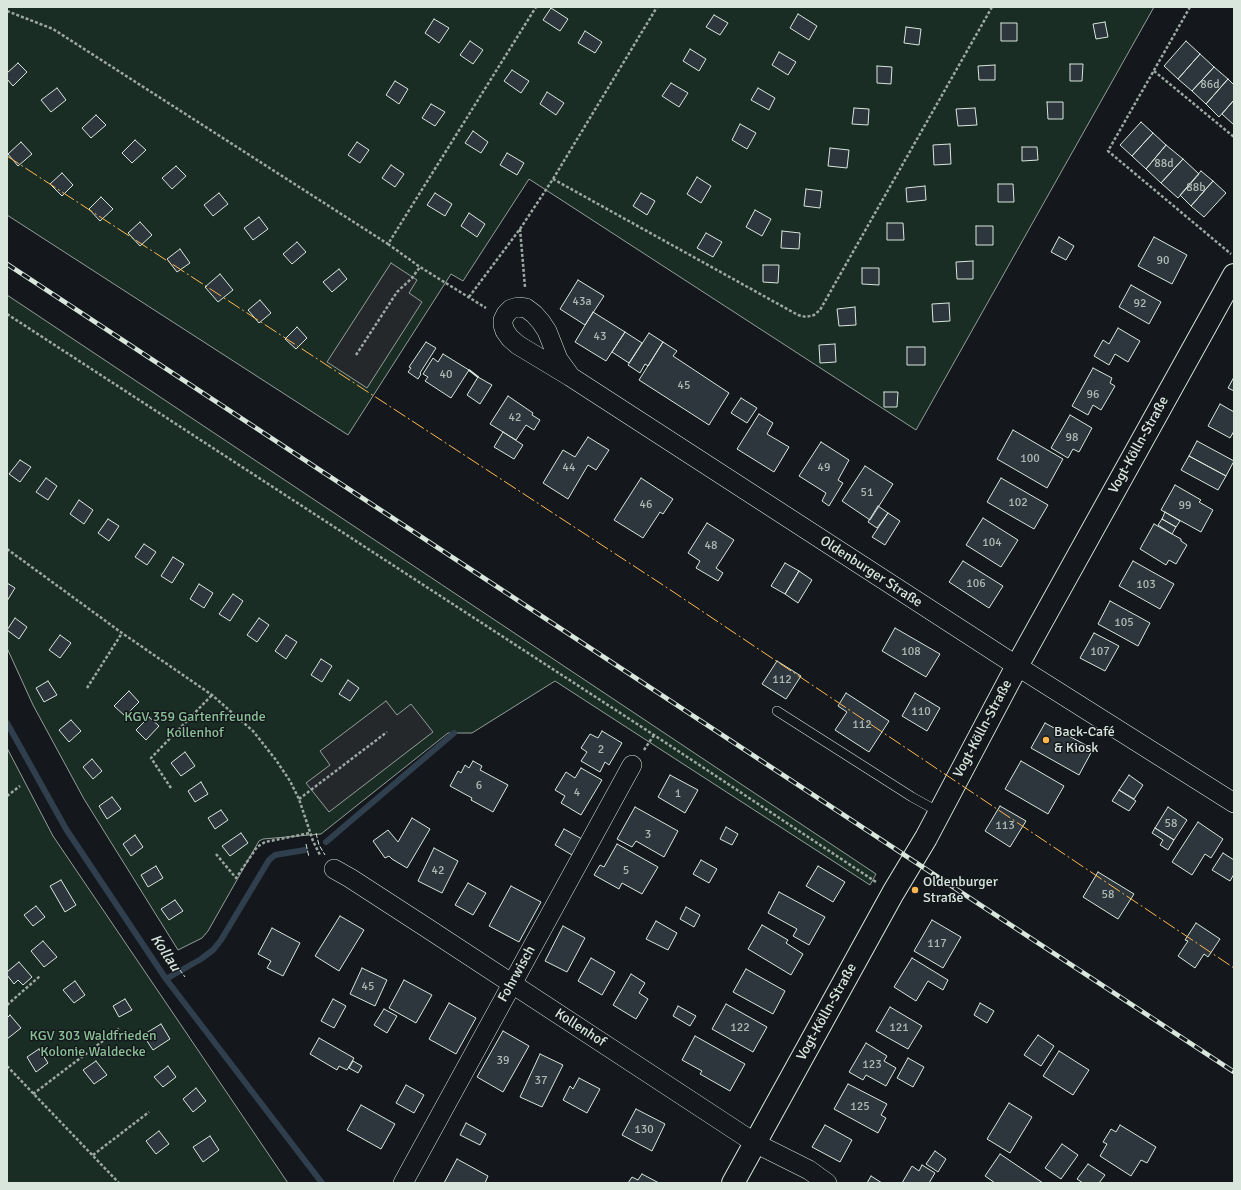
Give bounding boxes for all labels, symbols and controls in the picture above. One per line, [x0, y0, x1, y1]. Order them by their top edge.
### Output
house number: 86d [1200, 78, 1220, 92]
house number: 88d [1154, 157, 1174, 171]
house number: 88b [1186, 181, 1206, 195]
house number: 90 [1157, 254, 1169, 268]
house number: 43a [572, 295, 592, 309]
house number: 92 [1134, 297, 1146, 311]
house number: 43 [594, 330, 606, 344]
house number: 40 [440, 368, 452, 382]
house number: 45 [678, 379, 690, 393]
house number: 96 [1087, 388, 1099, 402]
street label: Vogt-Kölln-Straße [1105, 394, 1173, 496]
house number: 42 [509, 411, 521, 425]
house number: 98 [1066, 431, 1078, 445]
house number: 100 [1020, 452, 1040, 466]
house number: 44 [563, 461, 575, 475]
house number: 49 [818, 461, 830, 475]
house number: 51 [861, 486, 873, 500]
house number: 102 [1008, 496, 1028, 510]
house number: 46 [640, 498, 652, 512]
house number: 99 [1179, 499, 1191, 513]
street label: Oldenburger Straße [817, 533, 925, 611]
house number: 104 [982, 536, 1002, 550]
house number: 48 [705, 539, 717, 553]
house number: 106 [966, 577, 986, 591]
house number: 103 [1136, 578, 1156, 592]
house number: 105 [1114, 616, 1134, 630]
house number: 108 [901, 645, 921, 659]
house number: 107 [1090, 645, 1110, 659]
house number: 112 [772, 673, 792, 687]
street label: Vogt-Kölln-Straße [950, 677, 1016, 781]
house number: 110 [911, 705, 931, 719]
park label: KGV 359 Gartenfreunde Kollenhof [124, 709, 266, 742]
house number: 112 [852, 718, 872, 732]
place label: Back-Café & Kiosk [1054, 724, 1115, 756]
marker: Back-Café & Kiosk [1041, 735, 1051, 745]
house number: 2 [598, 743, 604, 757]
house number: 6 [476, 779, 482, 793]
house number: 4 [574, 786, 580, 800]
house number: 1 [675, 787, 681, 801]
house number: 58 [1165, 817, 1177, 831]
house number: 113 [995, 819, 1015, 833]
house number: 3 [645, 828, 651, 842]
house number: 42 [432, 864, 444, 878]
house number: 5 [623, 864, 629, 878]
place label: Oldenburger Straße [923, 874, 998, 906]
marker: Oldenburger Straße [910, 885, 920, 895]
house number: 58 [1102, 888, 1114, 902]
water label: Kollau [146, 931, 184, 975]
house number: 117 [927, 937, 947, 951]
street label: Fohrwisch [495, 943, 539, 1005]
street label: Vogt-Kölln-Straße [793, 961, 861, 1063]
house number: 45 [362, 980, 374, 994]
street label: Kollenhof [551, 1005, 609, 1051]
house number: 122 [730, 1021, 750, 1035]
house number: 121 [889, 1021, 909, 1035]
park label: KGV 303 Waldfrieden Kolonie Waldecke [29, 1028, 157, 1060]
house number: 39 [497, 1054, 509, 1068]
house number: 123 [862, 1058, 882, 1072]
house number: 37 [535, 1074, 547, 1088]
house number: 125 [850, 1100, 870, 1114]
house number: 130 [634, 1123, 654, 1137]

